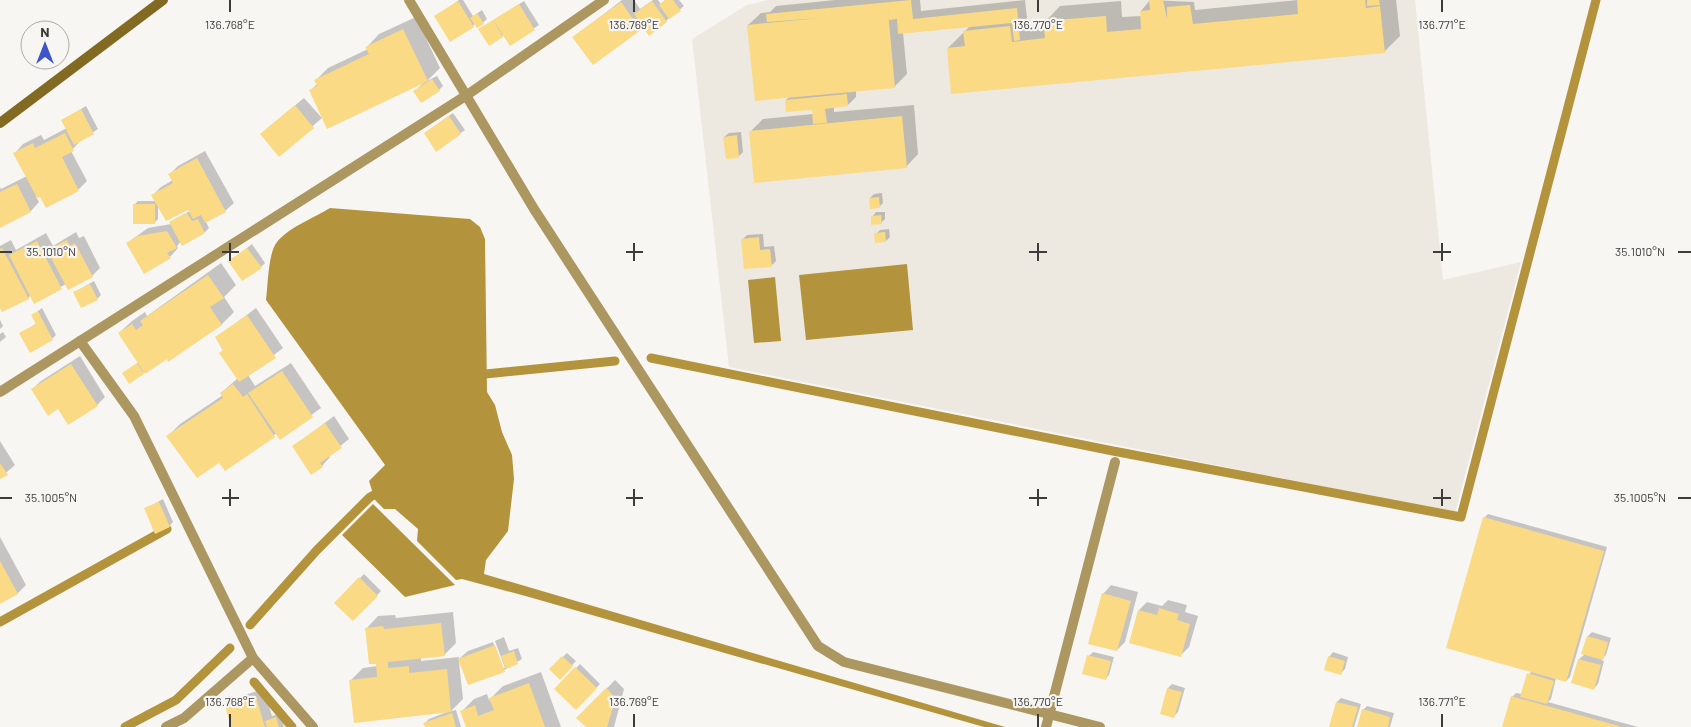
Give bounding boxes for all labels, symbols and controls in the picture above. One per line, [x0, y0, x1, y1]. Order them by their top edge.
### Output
text: 136.768°E [205, 17, 255, 31]
text: 136.769°E [609, 17, 659, 31]
text: 136.770°E [1013, 17, 1063, 31]
text: 136.771°E [1418, 17, 1466, 31]
north arrow [20, 20, 70, 70]
text: N [40, 23, 50, 40]
text: 35.1010°N [26, 244, 76, 258]
text: 35.1010°N [1615, 244, 1665, 258]
text: 35.1005°N [25, 490, 77, 504]
text: 35.1005°N [1614, 490, 1666, 504]
text: 136.768°E [205, 694, 255, 708]
text: 136.769°E [609, 694, 659, 708]
text: 136.770°E [1013, 694, 1063, 708]
text: 136.771°E [1418, 694, 1466, 708]

